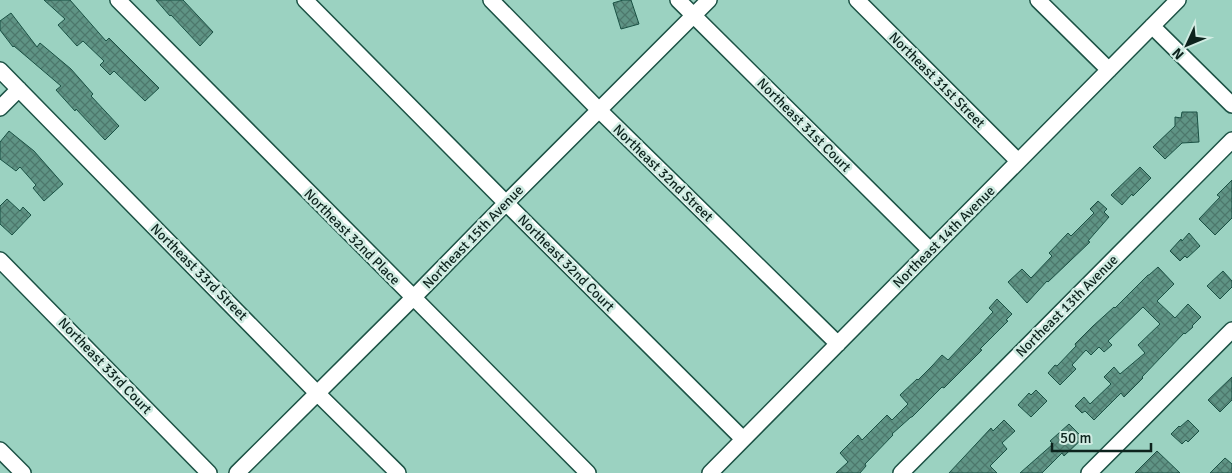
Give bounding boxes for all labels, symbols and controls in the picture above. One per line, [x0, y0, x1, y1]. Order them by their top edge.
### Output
north arrow [1162, 20, 1212, 70]
street label: Northeast 31st Street [885, 28, 989, 132]
text: N [1169, 44, 1188, 63]
street label: Northeast 31st Court [754, 75, 855, 176]
street label: Northeast 32nd Street [609, 121, 717, 225]
street label: Northeast 15th Avenue [419, 182, 527, 292]
street label: Northeast 14th Avenue [889, 182, 999, 292]
street label: Northeast 32nd Place [300, 185, 404, 289]
street label: Northeast 32nd Court [514, 211, 618, 315]
street label: Northeast 33rd Street [147, 220, 251, 324]
street label: Northeast 13th Avenue [1012, 251, 1122, 361]
street label: Northeast 33rd Court [55, 314, 155, 418]
scale bar [1052, 420, 1151, 452]
text: 50 m [1060, 429, 1091, 447]

